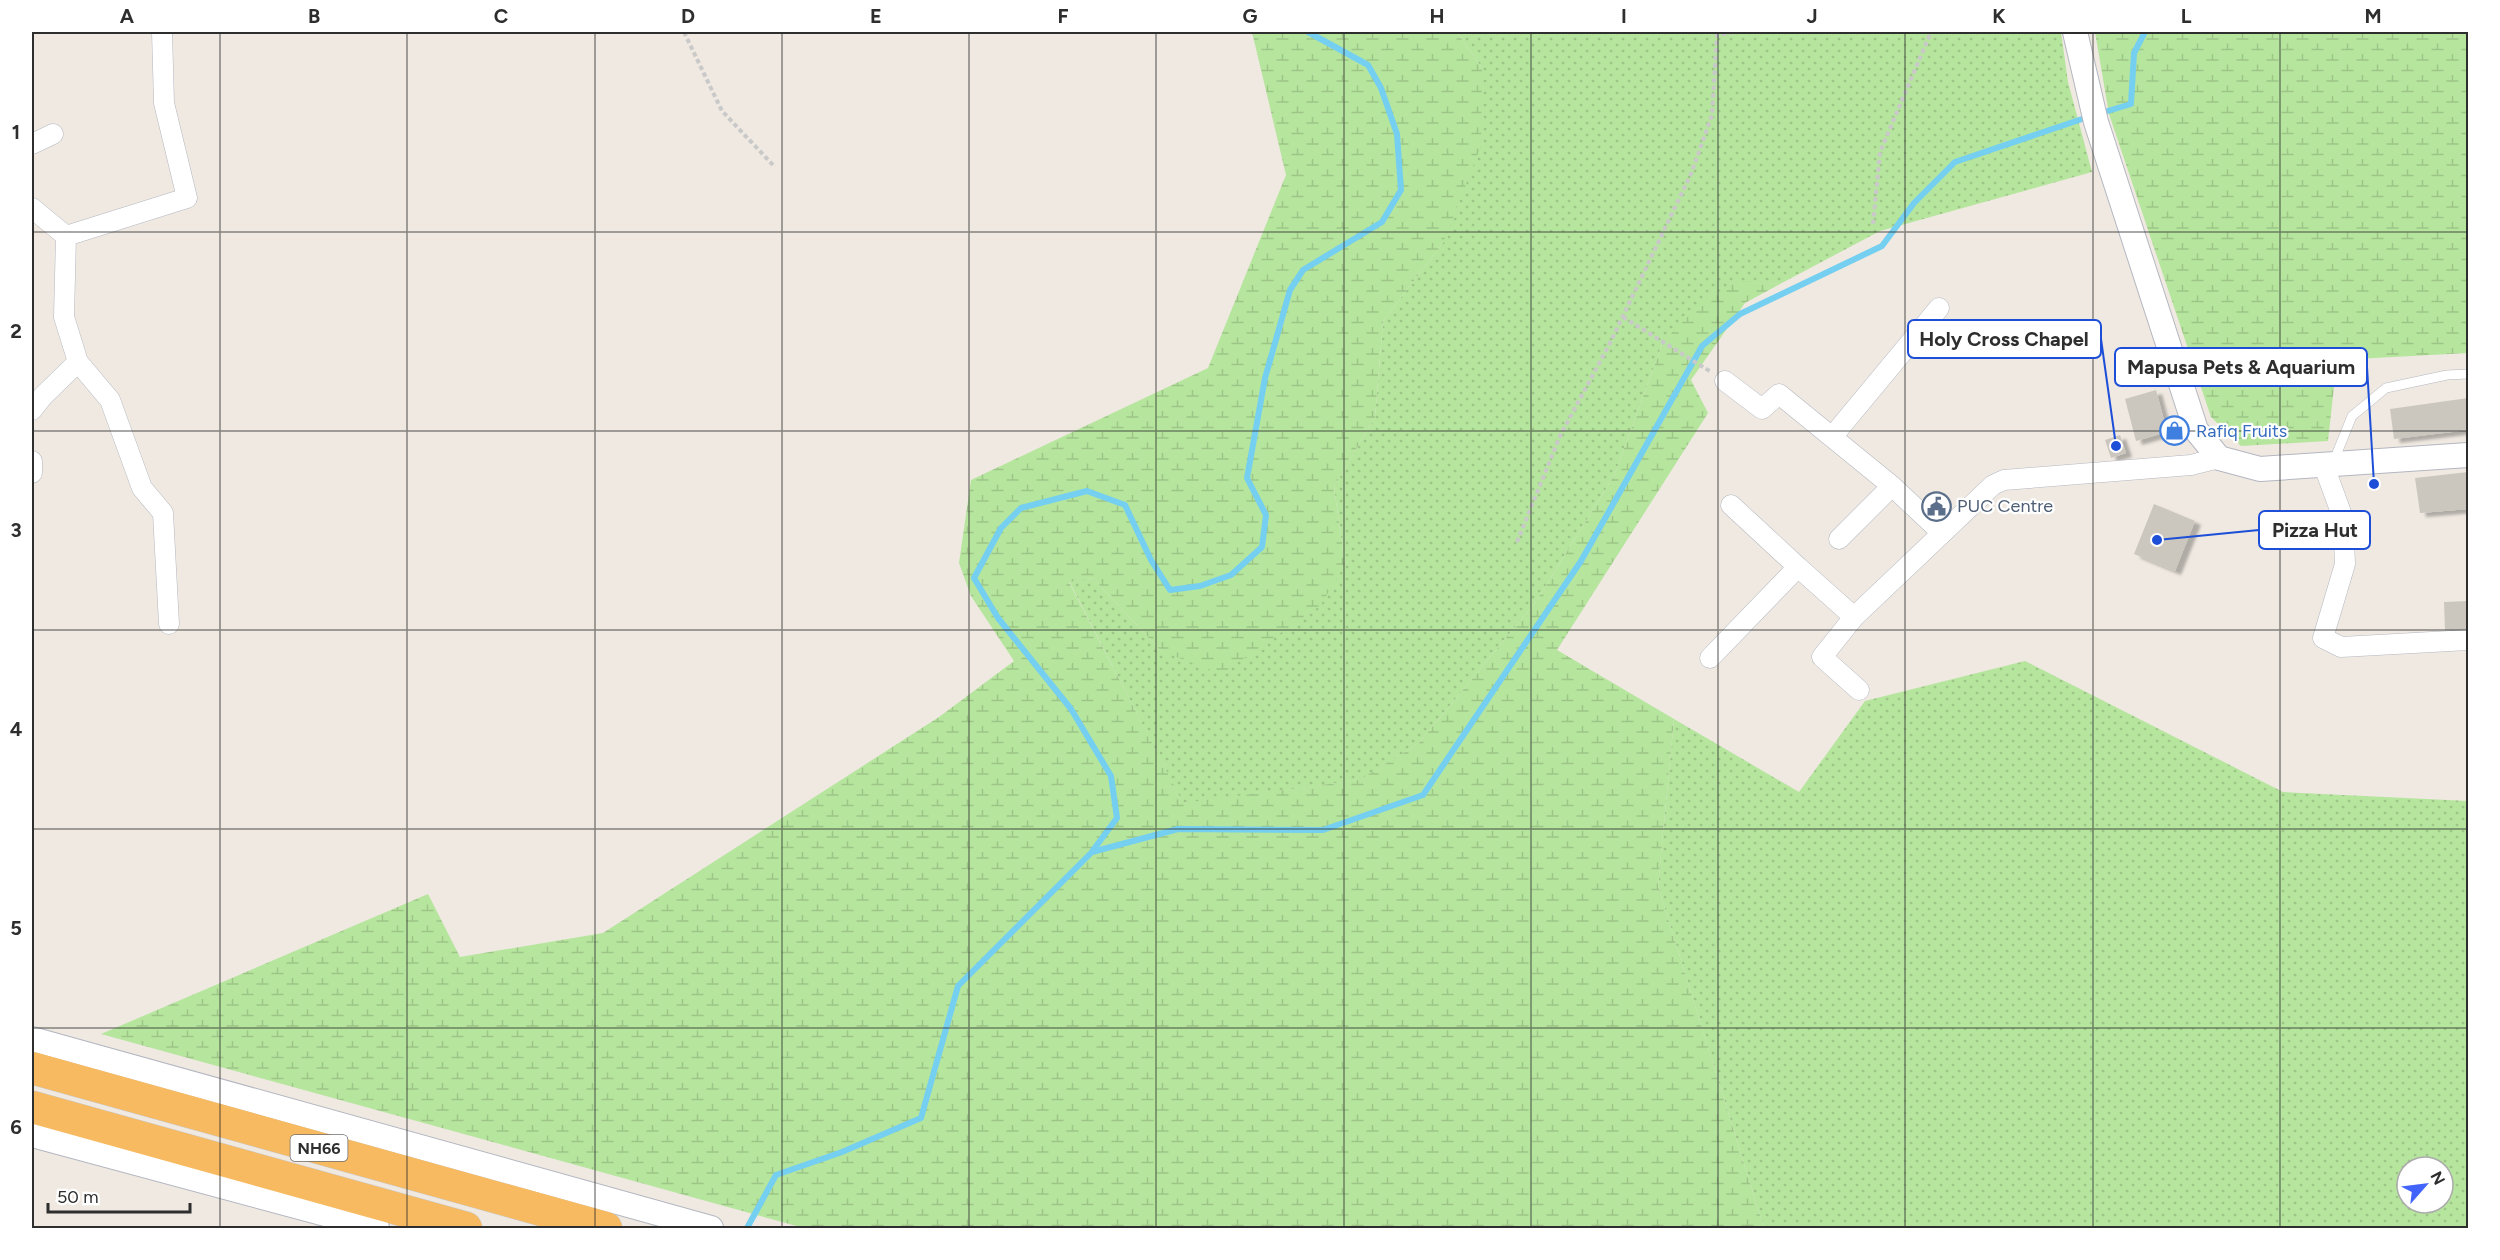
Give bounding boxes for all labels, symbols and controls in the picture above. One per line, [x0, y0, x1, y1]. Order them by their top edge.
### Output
text: A [120, 4, 135, 28]
text: B [308, 4, 320, 28]
text: C [494, 4, 508, 28]
text: D [681, 4, 695, 28]
text: E [870, 4, 882, 28]
text: F [1057, 4, 1069, 28]
text: G [1243, 4, 1258, 28]
text: H [1430, 4, 1445, 28]
text: I [1621, 4, 1627, 28]
text: J [1806, 4, 1818, 28]
text: K [1992, 4, 2006, 28]
text: L [2181, 4, 2192, 28]
text: M [2364, 4, 2382, 28]
text: 1 [12, 120, 20, 144]
text: 2 [10, 319, 22, 343]
callout: Holy Cross Chapel [1908, 320, 2101, 358]
text: Holy Cross Chapel [1919, 327, 2089, 351]
callout: Mapusa Pets & Aquarium [2115, 348, 2367, 386]
text: Mapusa Pets & Aquarium [2127, 355, 2355, 379]
shop icon: Rafiq Fruits [2159, 415, 2191, 447]
place label: Rafiq Fruits [2196, 420, 2287, 442]
public building icon: PUC Centre [1920, 490, 1952, 522]
place label: PUC Centre [1957, 495, 2053, 517]
callout: Pizza Hut [2259, 511, 2370, 549]
text: 3 [10, 518, 22, 542]
text: Pizza Hut [2272, 518, 2358, 542]
text: 4 [10, 717, 23, 741]
text: 5 [10, 916, 22, 940]
text: 6 [10, 1115, 22, 1139]
road number: NH66 [290, 1135, 348, 1161]
north arrow [2395, 1155, 2455, 1215]
text: N [2427, 1168, 2449, 1188]
scale bar [48, 1176, 190, 1214]
text: 50 m [57, 1186, 99, 1208]

